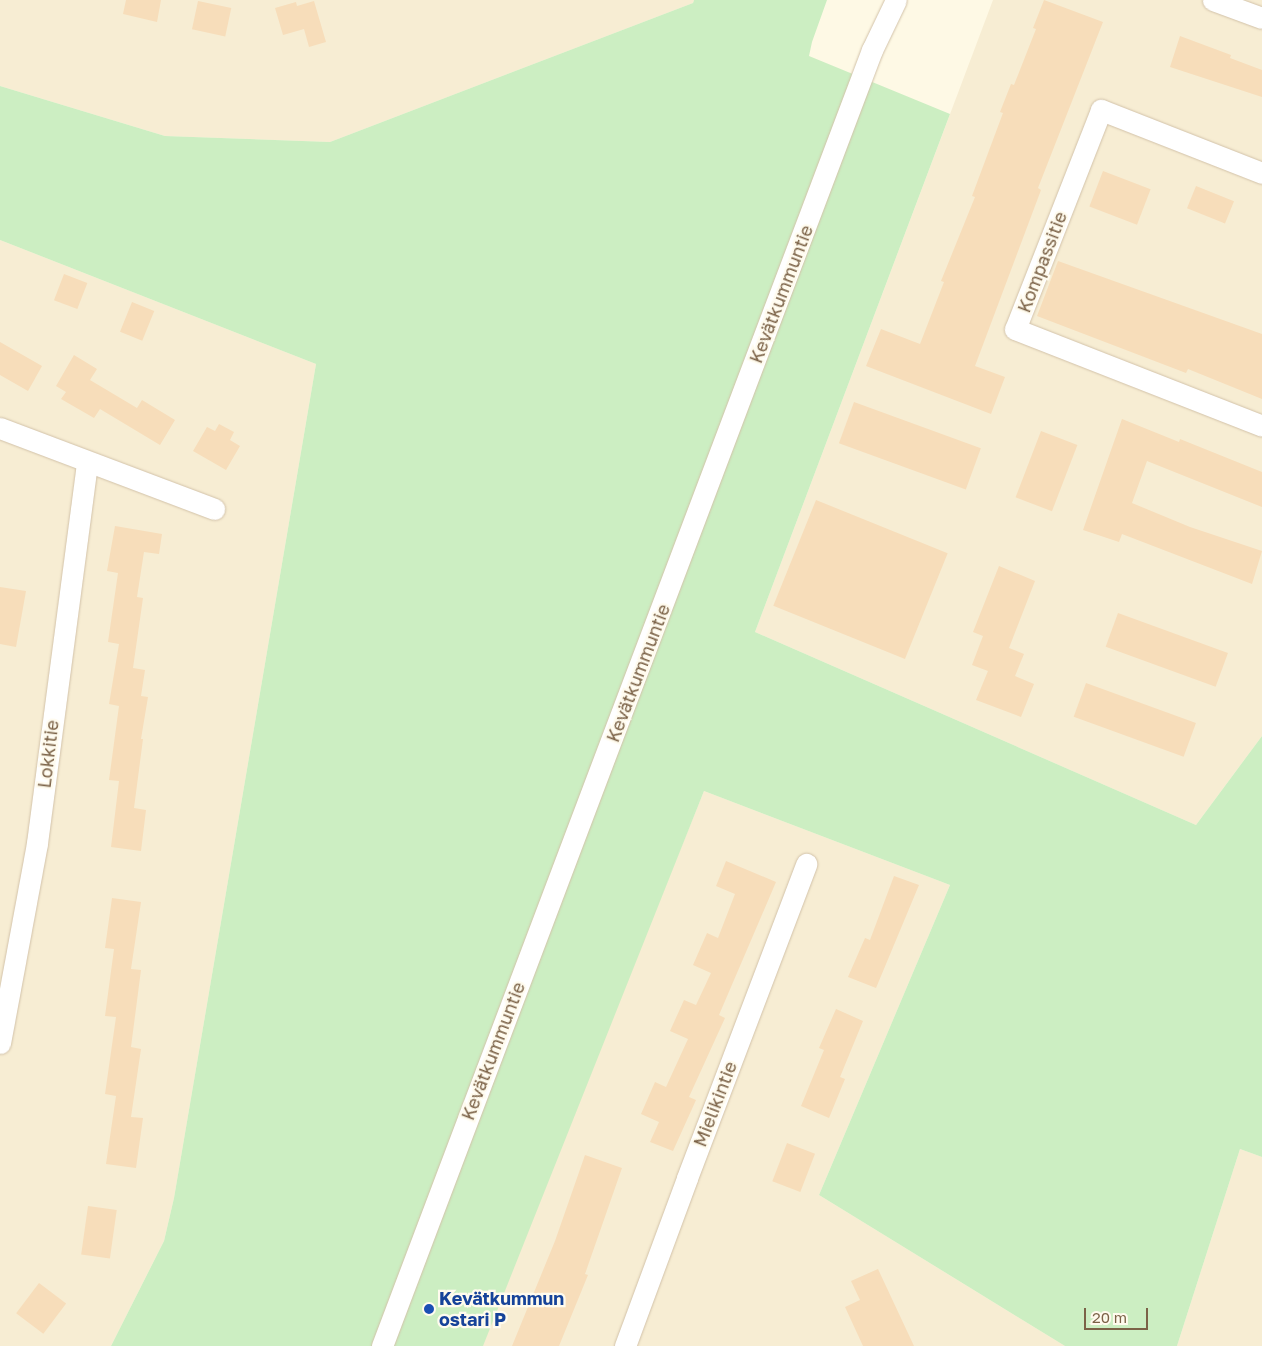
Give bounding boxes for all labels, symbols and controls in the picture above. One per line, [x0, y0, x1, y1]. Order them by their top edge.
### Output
street label: Kompassitie [1013, 208, 1071, 316]
street label: Kevätkummuntie [745, 222, 817, 366]
street label: Kevätkummuntie [602, 601, 674, 745]
street label: Lokkitie [33, 719, 63, 789]
street label: Kevätkummuntie [457, 979, 529, 1123]
street label: Mielikintie [689, 1058, 741, 1150]
place label: Kevätkummun ostari P [439, 1288, 564, 1330]
scale bar [1087, 1298, 1151, 1330]
marker: Kevätkummun ostari P [423, 1303, 435, 1315]
text: 20 m [1092, 1308, 1127, 1326]

